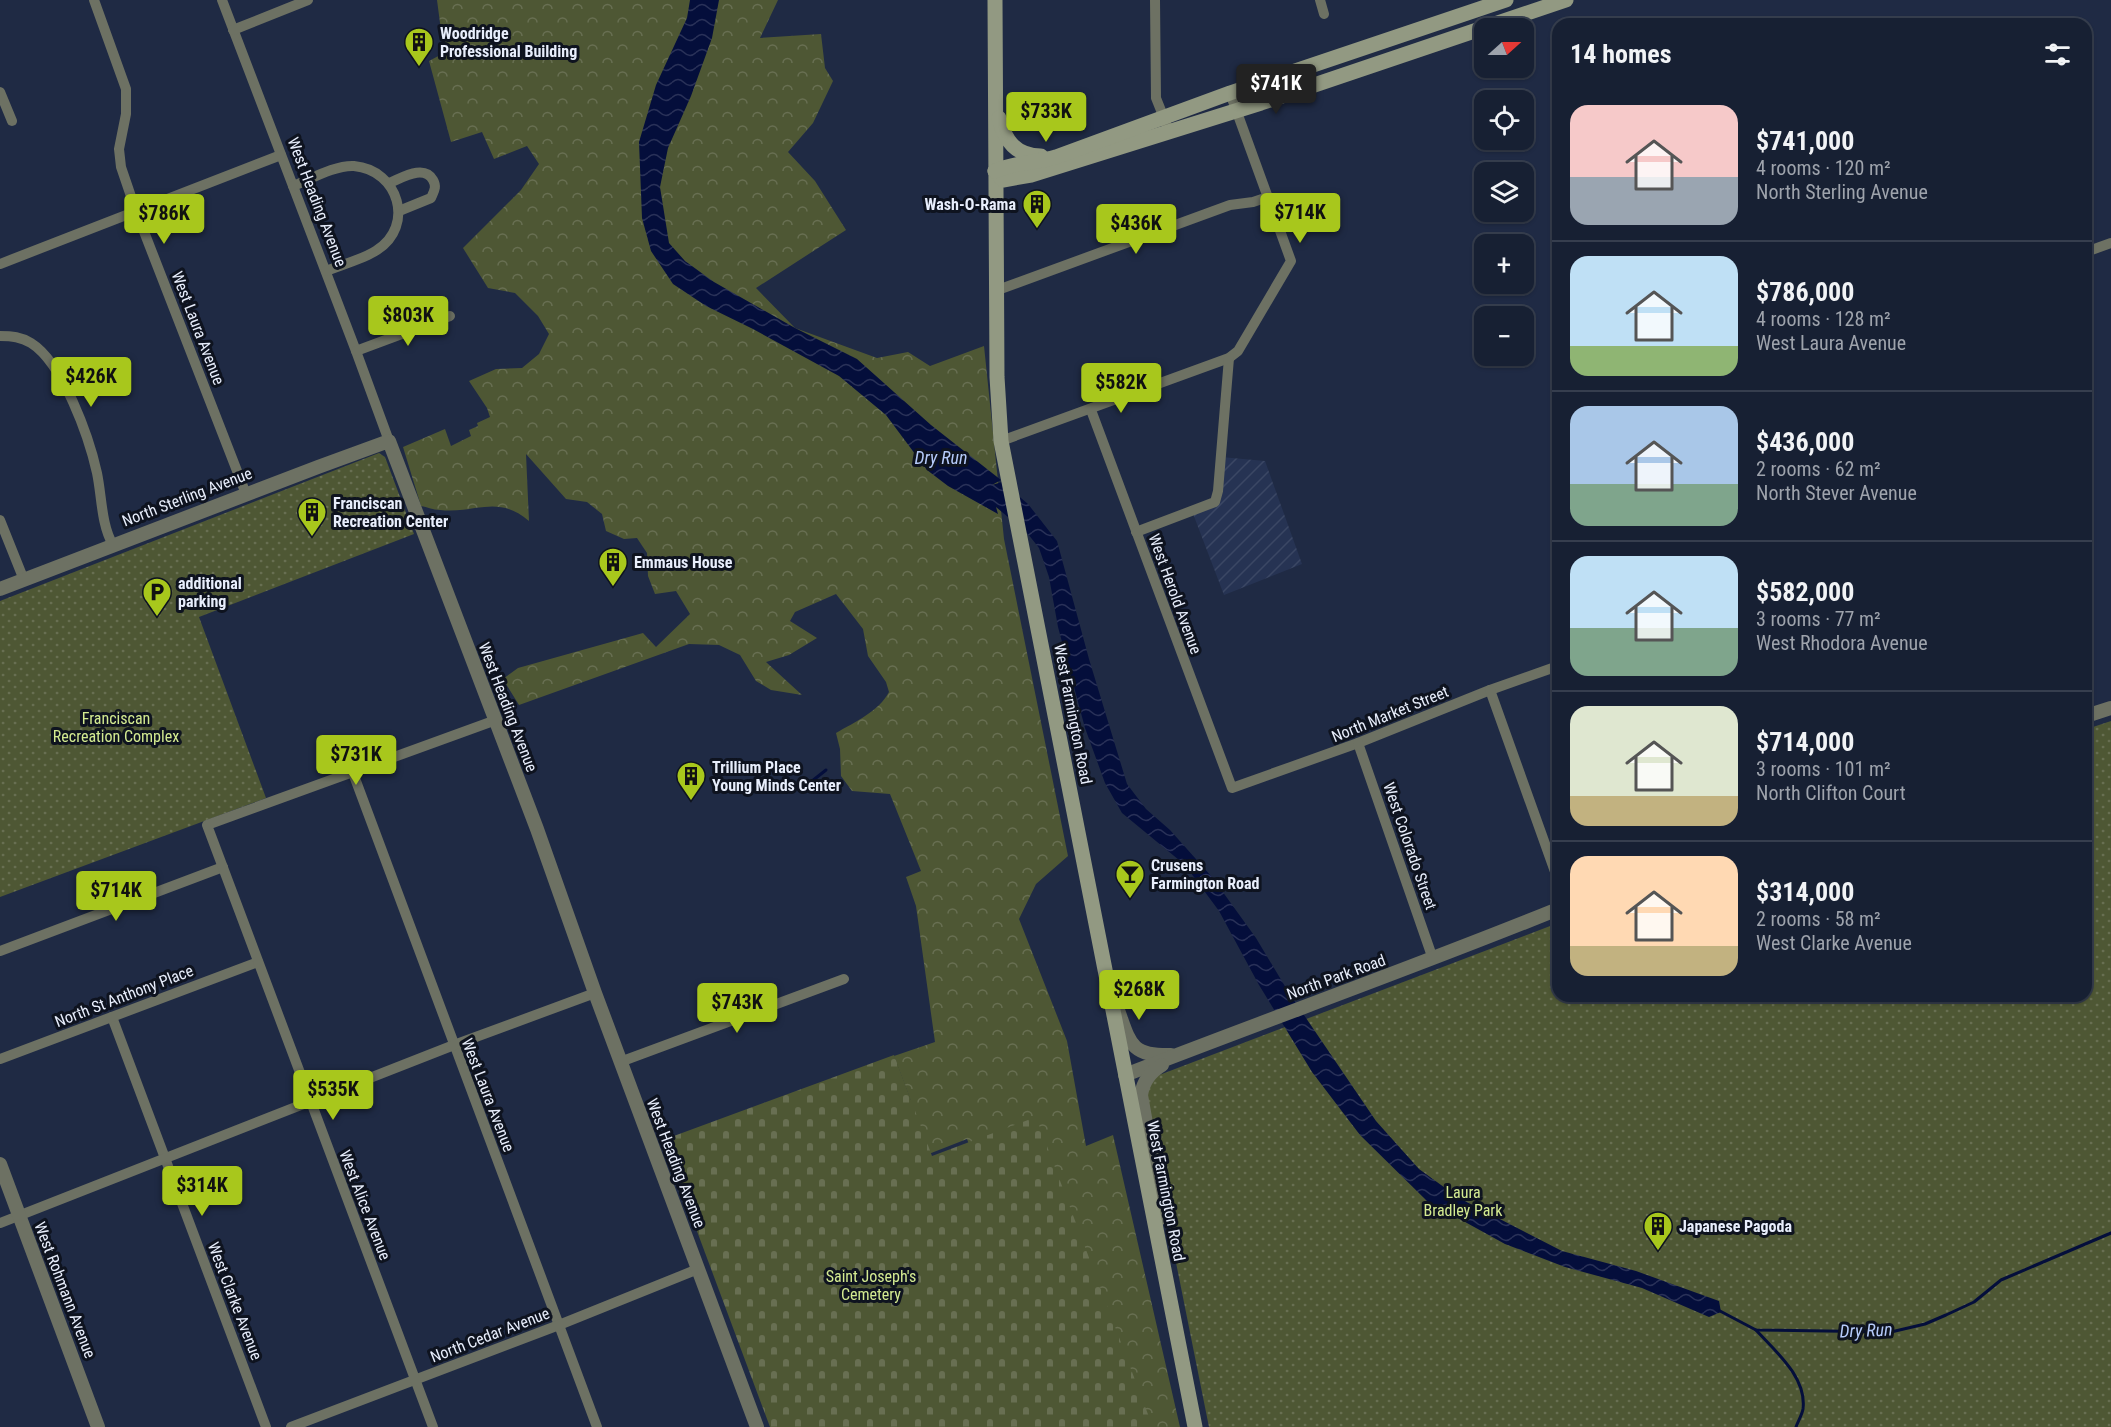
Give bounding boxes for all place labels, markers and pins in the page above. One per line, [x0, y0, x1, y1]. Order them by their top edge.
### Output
place label: Woodridge Professional Building [440, 24, 577, 61]
building icon: Woodridge Professional Building [403, 26, 435, 68]
pin: $741K [1234, 64, 1318, 115]
pin: $733K [1004, 92, 1088, 143]
building icon: Wash-O-Rama [1021, 188, 1053, 230]
pin: $714K [1258, 193, 1342, 244]
pin: $786K [122, 194, 206, 245]
place label: Wash-O-Rama [925, 195, 1016, 214]
pin: $436K [1094, 204, 1178, 255]
pin: $803K [366, 296, 450, 347]
pin: $426K [49, 357, 133, 408]
pin: $582K [1079, 363, 1163, 414]
place label: Franciscan Recreation Center [333, 494, 448, 531]
building icon: Franciscan Recreation Center [296, 496, 328, 538]
building icon: Emmaus House [597, 546, 629, 588]
place label: Emmaus House [634, 553, 733, 572]
place label: additional parking [178, 574, 242, 611]
parking icon: additional parking [141, 576, 173, 618]
pin: $731K [314, 735, 398, 786]
place label: Trillium Place Young Minds Center [712, 758, 841, 795]
building icon: Trillium Place Young Minds Center [675, 760, 707, 802]
place label: Crusens Farmington Road [1151, 856, 1260, 893]
bar icon: Crusens Farmington Road [1114, 858, 1146, 900]
pin: $714K [74, 871, 158, 922]
pin: $268K [1097, 970, 1181, 1021]
pin: $743K [695, 983, 779, 1034]
pin: $535K [291, 1070, 375, 1121]
pin: $314K [160, 1166, 244, 1217]
building icon: Japanese Pagoda [1642, 1210, 1674, 1252]
place label: Japanese Pagoda [1679, 1217, 1792, 1236]

